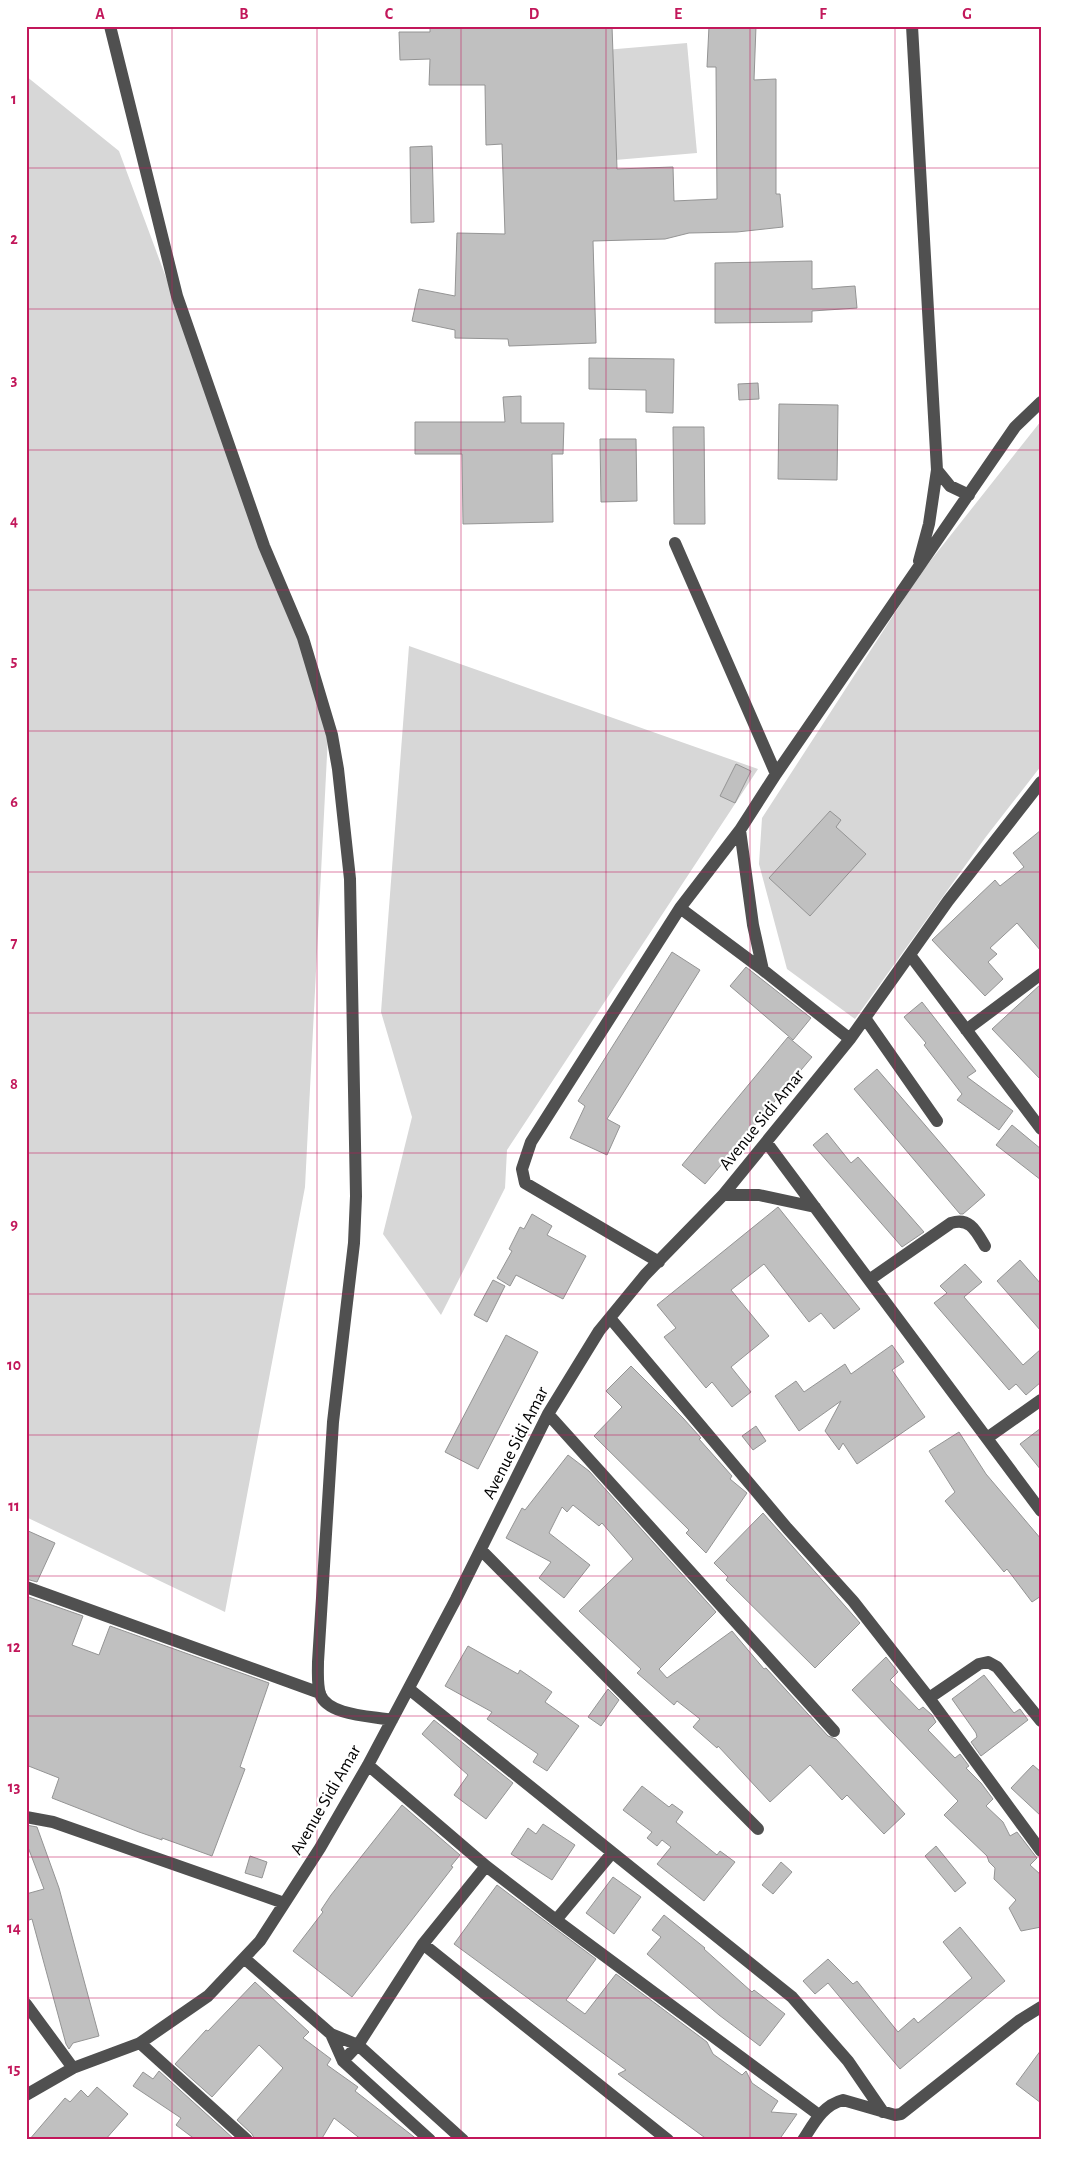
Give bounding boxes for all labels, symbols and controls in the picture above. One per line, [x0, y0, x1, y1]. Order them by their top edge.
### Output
text: A [95, 6, 105, 22]
text: B [239, 6, 249, 22]
text: C [385, 6, 394, 22]
text: D [529, 6, 540, 22]
text: E [674, 6, 682, 22]
text: F [819, 6, 827, 22]
text: G [962, 6, 972, 22]
text: 1 [11, 91, 17, 107]
text: 2 [10, 231, 18, 247]
text: 3 [11, 372, 18, 388]
text: 4 [10, 513, 18, 529]
text: 5 [11, 653, 18, 669]
text: 6 [10, 794, 18, 810]
text: 7 [11, 935, 18, 951]
street label: Avenue Sidi Amar [716, 1066, 808, 1174]
text: 8 [10, 1076, 18, 1092]
text: 9 [10, 1216, 18, 1232]
text: 10 [7, 1357, 21, 1373]
street label: Avenue Sidi Amar [480, 1384, 552, 1502]
text: 11 [8, 1498, 20, 1514]
text: 12 [7, 1639, 21, 1655]
street label: Avenue Sidi Amar [287, 1742, 365, 1858]
text: 13 [8, 1779, 20, 1795]
text: 14 [7, 1920, 21, 1936]
text: 15 [8, 2061, 20, 2077]

